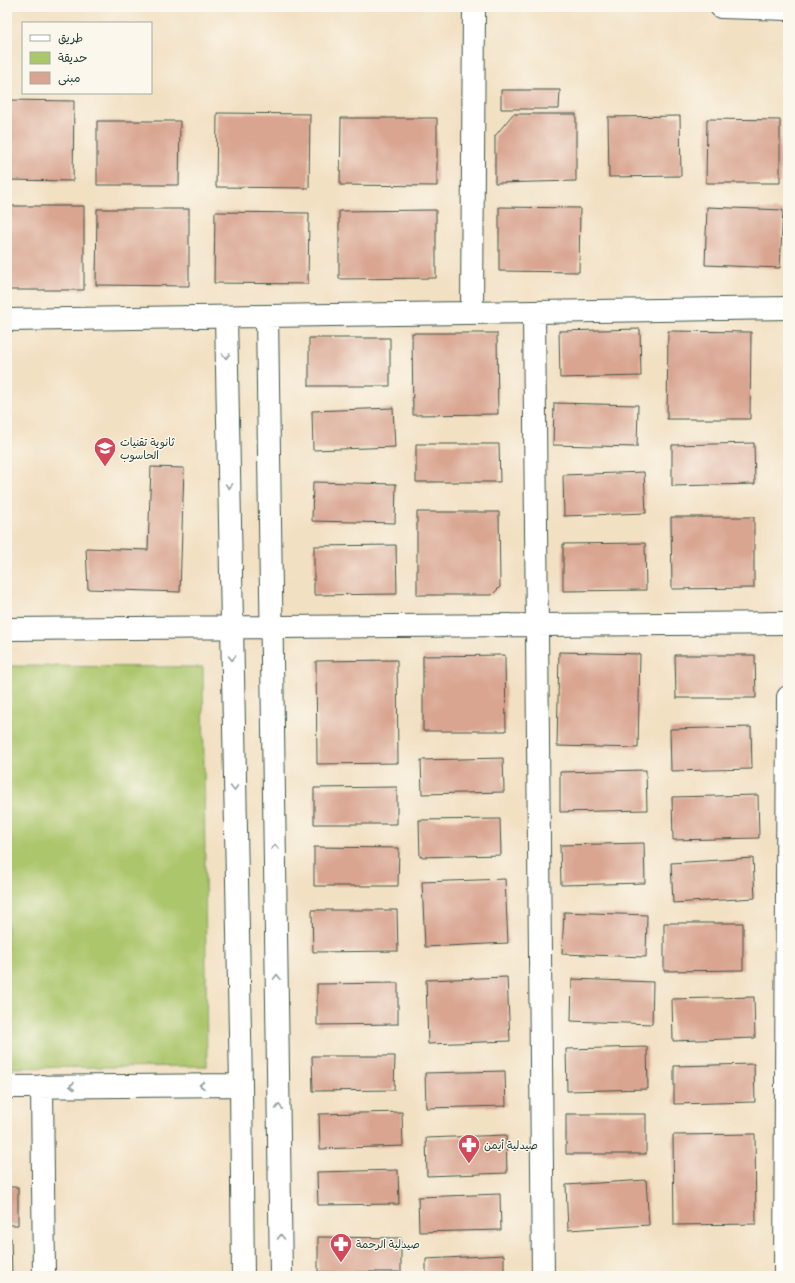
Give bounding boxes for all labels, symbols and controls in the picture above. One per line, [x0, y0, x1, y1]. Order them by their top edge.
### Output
legend [22, 22, 152, 94]
text: طريق [58, 31, 83, 46]
text: حديقة [58, 51, 87, 66]
text: مبنى [58, 71, 81, 86]
one-way arrow [222, 353, 230, 359]
school or university icon: ثانوية تقنيات الحاسوب [92, 435, 118, 468]
place label: ثانوية تقنيات الحاسوب [120, 436, 175, 463]
one-way arrow [224, 483, 233, 489]
one-way arrow [228, 655, 236, 661]
one-way arrow [230, 785, 239, 791]
one-way arrow [271, 844, 279, 850]
one-way arrow [273, 974, 281, 980]
one-way arrow [199, 1081, 205, 1089]
one-way arrow [69, 1082, 75, 1090]
one-way arrow [275, 1104, 283, 1110]
pharmacy icon: صيدلية أيمن [456, 1132, 482, 1165]
place label: صيدلية أيمن [484, 1139, 538, 1152]
pharmacy icon: صيدلية الرحمة [328, 1231, 354, 1264]
one-way arrow [276, 1234, 285, 1240]
place label: صيدلية الرحمة [356, 1238, 420, 1251]

